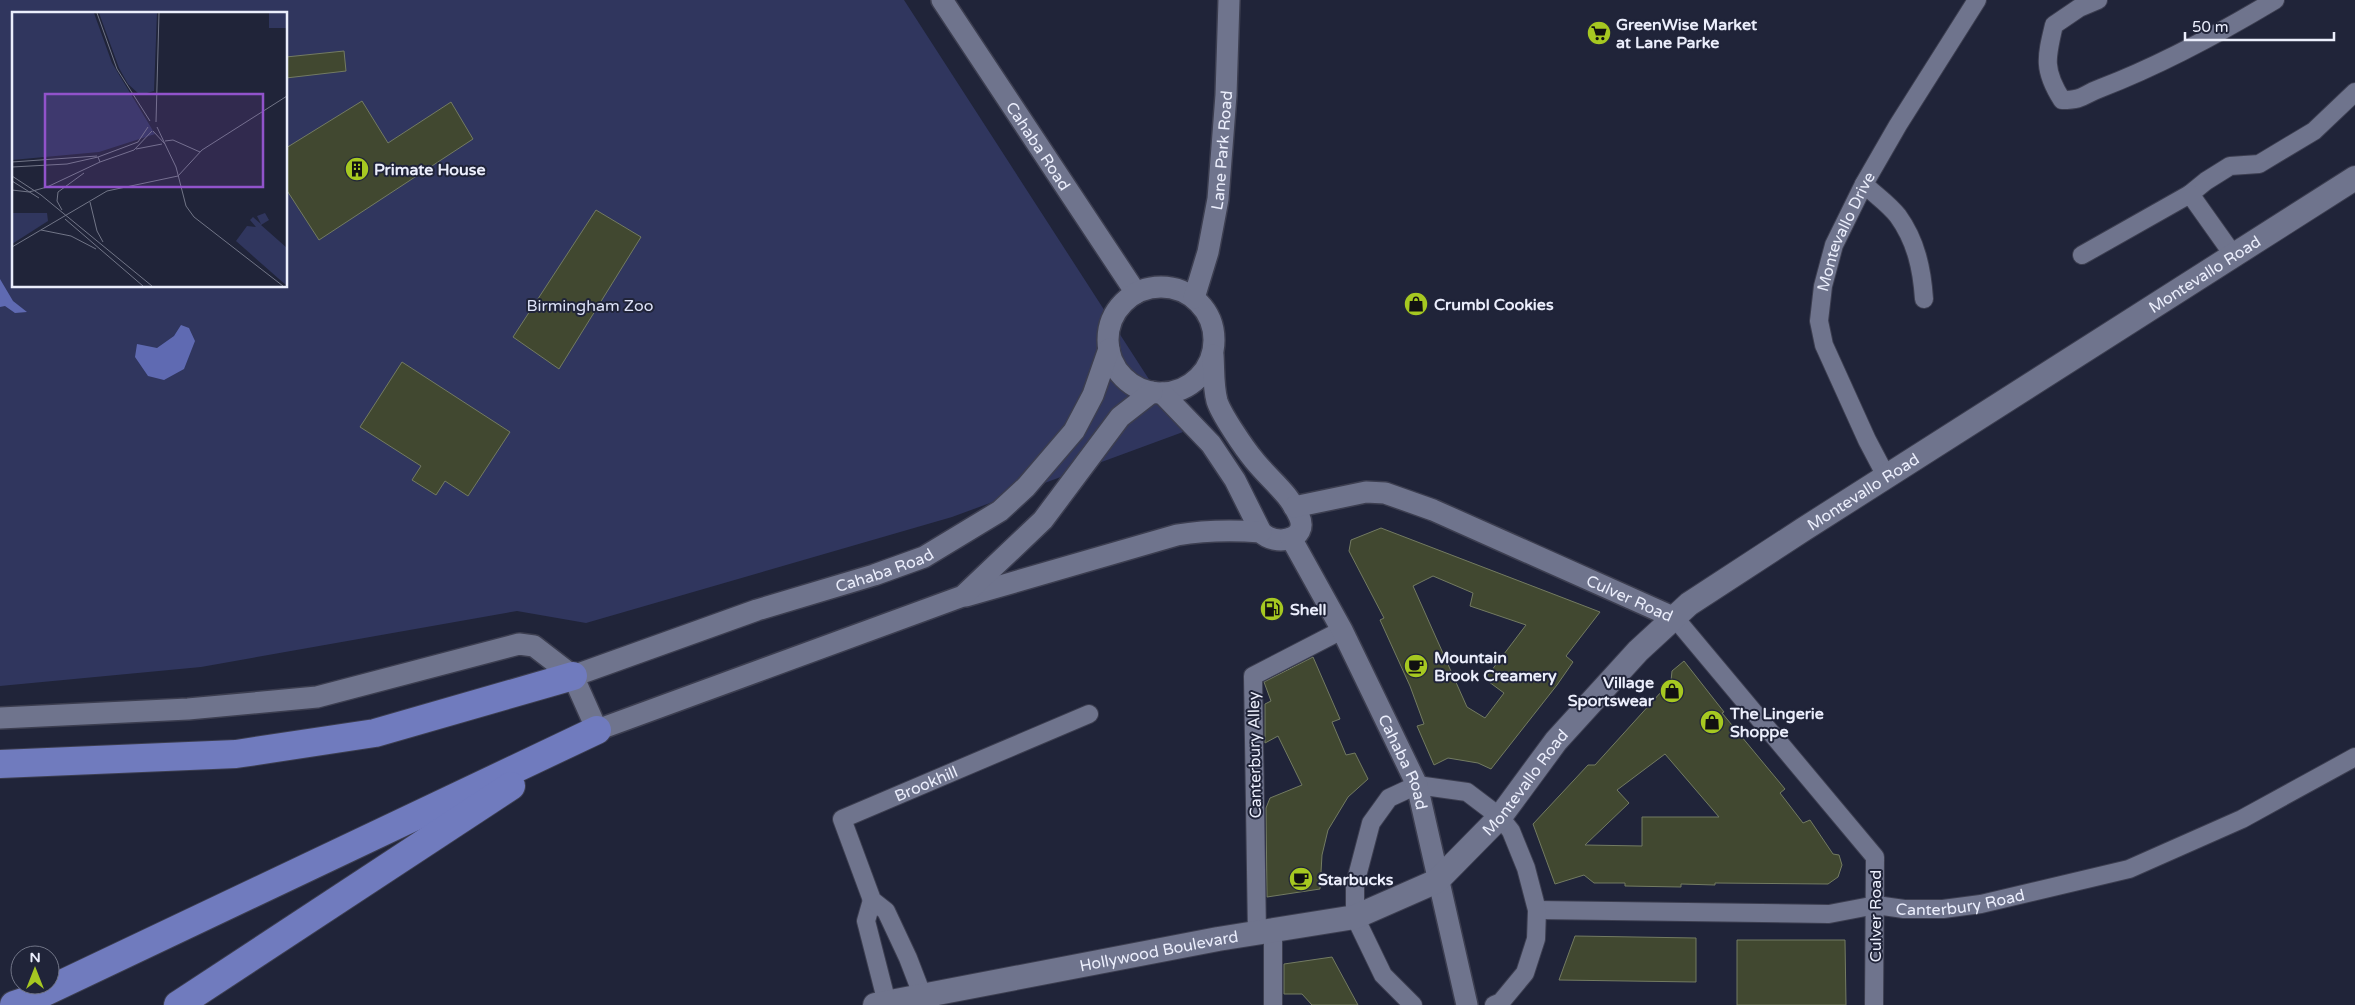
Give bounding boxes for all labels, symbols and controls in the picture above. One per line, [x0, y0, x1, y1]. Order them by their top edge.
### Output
scale bar [2185, 10, 2334, 42]
inset map [12, 12, 288, 288]
place label: GreenWise Market at Lane Parke [1616, 15, 1758, 53]
text: 50 m [2192, 18, 2229, 36]
supermarket icon: GreenWise Market at Lane Parke [1586, 20, 1612, 46]
street label: Lane Park Road [1207, 90, 1237, 212]
street label: Cahaba Road [1001, 98, 1074, 195]
building icon: Primate House [344, 156, 370, 182]
place label: Primate House [374, 160, 486, 180]
street label: Montevallo Drive [1813, 168, 1880, 294]
street label: Montevallo Road [2145, 232, 2265, 318]
shop icon: Crumbl Cookies [1403, 291, 1429, 317]
place label: Crumbl Cookies [1434, 295, 1554, 315]
park label: Birmingham Zoo [527, 296, 653, 316]
street label: Montevallo Road [1804, 449, 1923, 535]
street label: Cahaba Road [833, 544, 938, 597]
street label: Culver Road [1583, 571, 1676, 627]
fuel station icon: Shell [1259, 596, 1285, 622]
place label: Shell [1290, 600, 1327, 620]
place label: Mountain Brook Creamery [1434, 648, 1557, 686]
cafe icon: Mountain Brook Creamery [1403, 653, 1429, 679]
place label: Village Sportswear [1568, 673, 1655, 711]
shop icon: Village Sportswear [1659, 678, 1685, 704]
street label: Canterbury Alley [1244, 691, 1266, 819]
place label: The Lingerie Shoppe [1729, 704, 1824, 742]
shop icon: The Lingerie Shoppe [1699, 709, 1725, 735]
street label: Cahaba Road [1373, 711, 1431, 812]
street label: Montevallo Road [1478, 726, 1573, 840]
street label: Brookhill [892, 762, 961, 807]
cafe icon: Starbucks [1288, 866, 1314, 892]
place label: Starbucks [1318, 870, 1394, 890]
street label: Culver Road [1866, 870, 1886, 962]
street label: Canterbury Road [1894, 885, 2027, 920]
street label: Hollywood Boulevard [1078, 927, 1240, 976]
north arrow [10, 945, 60, 995]
text: N [29, 949, 41, 966]

